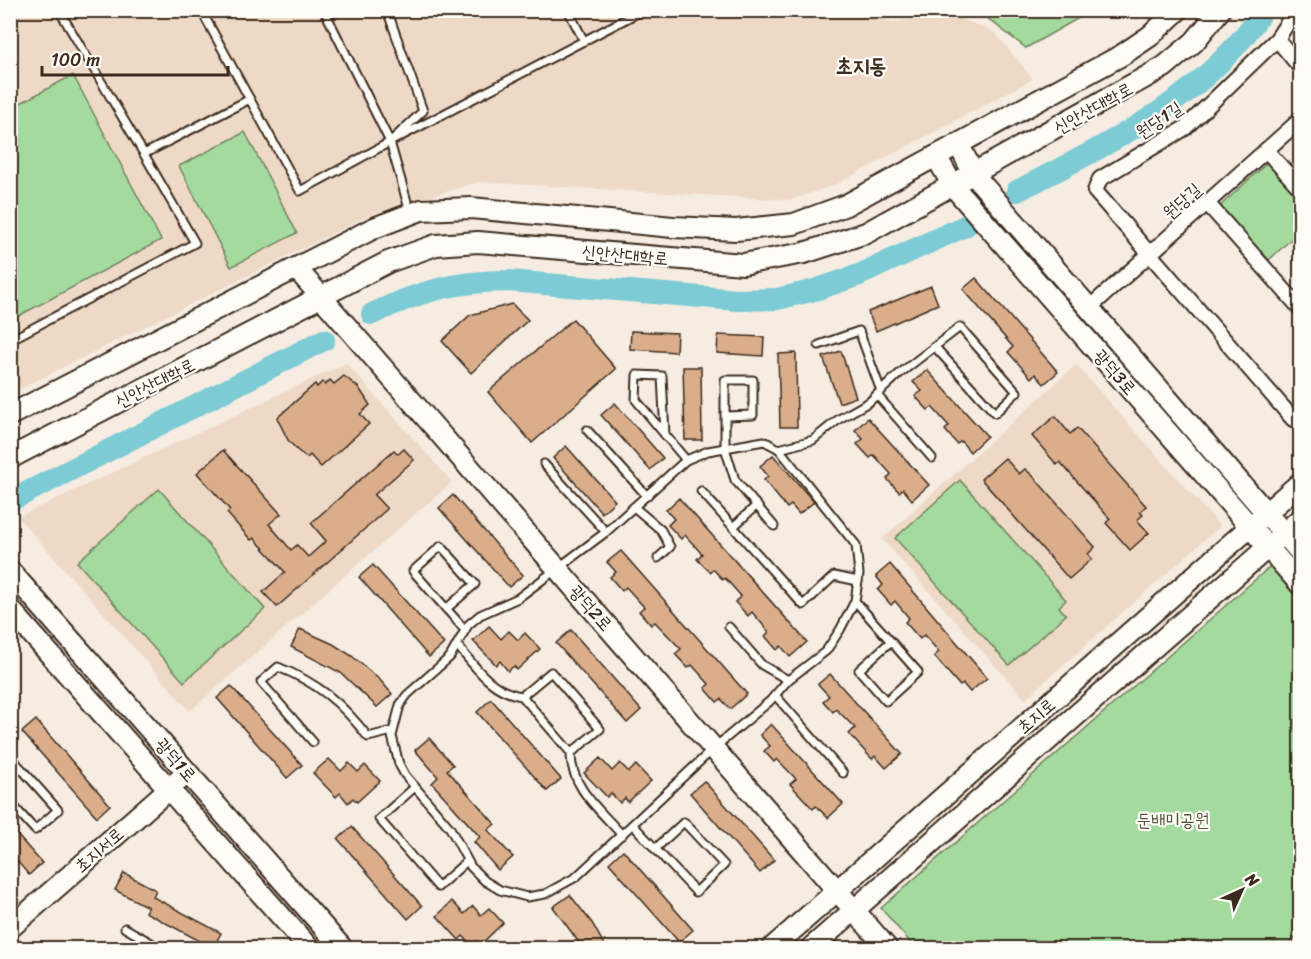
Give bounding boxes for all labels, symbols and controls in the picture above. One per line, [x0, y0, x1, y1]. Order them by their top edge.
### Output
scale bar [42, 39, 228, 77]
text: 100 m [51, 44, 100, 76]
district label: 초지동 [836, 47, 886, 85]
street label: 신안산대학로 [1047, 73, 1139, 143]
street label: 원당1길 [1129, 92, 1190, 148]
street label: 원당길 [1155, 174, 1209, 227]
street label: 신안산대학로 [580, 235, 670, 275]
street label: 광덕3로 [1085, 341, 1145, 403]
street label: 신안산대학로 [109, 349, 201, 417]
street label: 광덕2로 [561, 577, 621, 639]
street label: 초지로 [1009, 690, 1063, 742]
street label: 광덕1로 [147, 730, 205, 790]
park label: 둔배미공원 [1137, 804, 1209, 836]
street label: 초지서로 [67, 819, 131, 881]
north arrow [1212, 860, 1272, 920]
text: N [1237, 865, 1267, 895]

